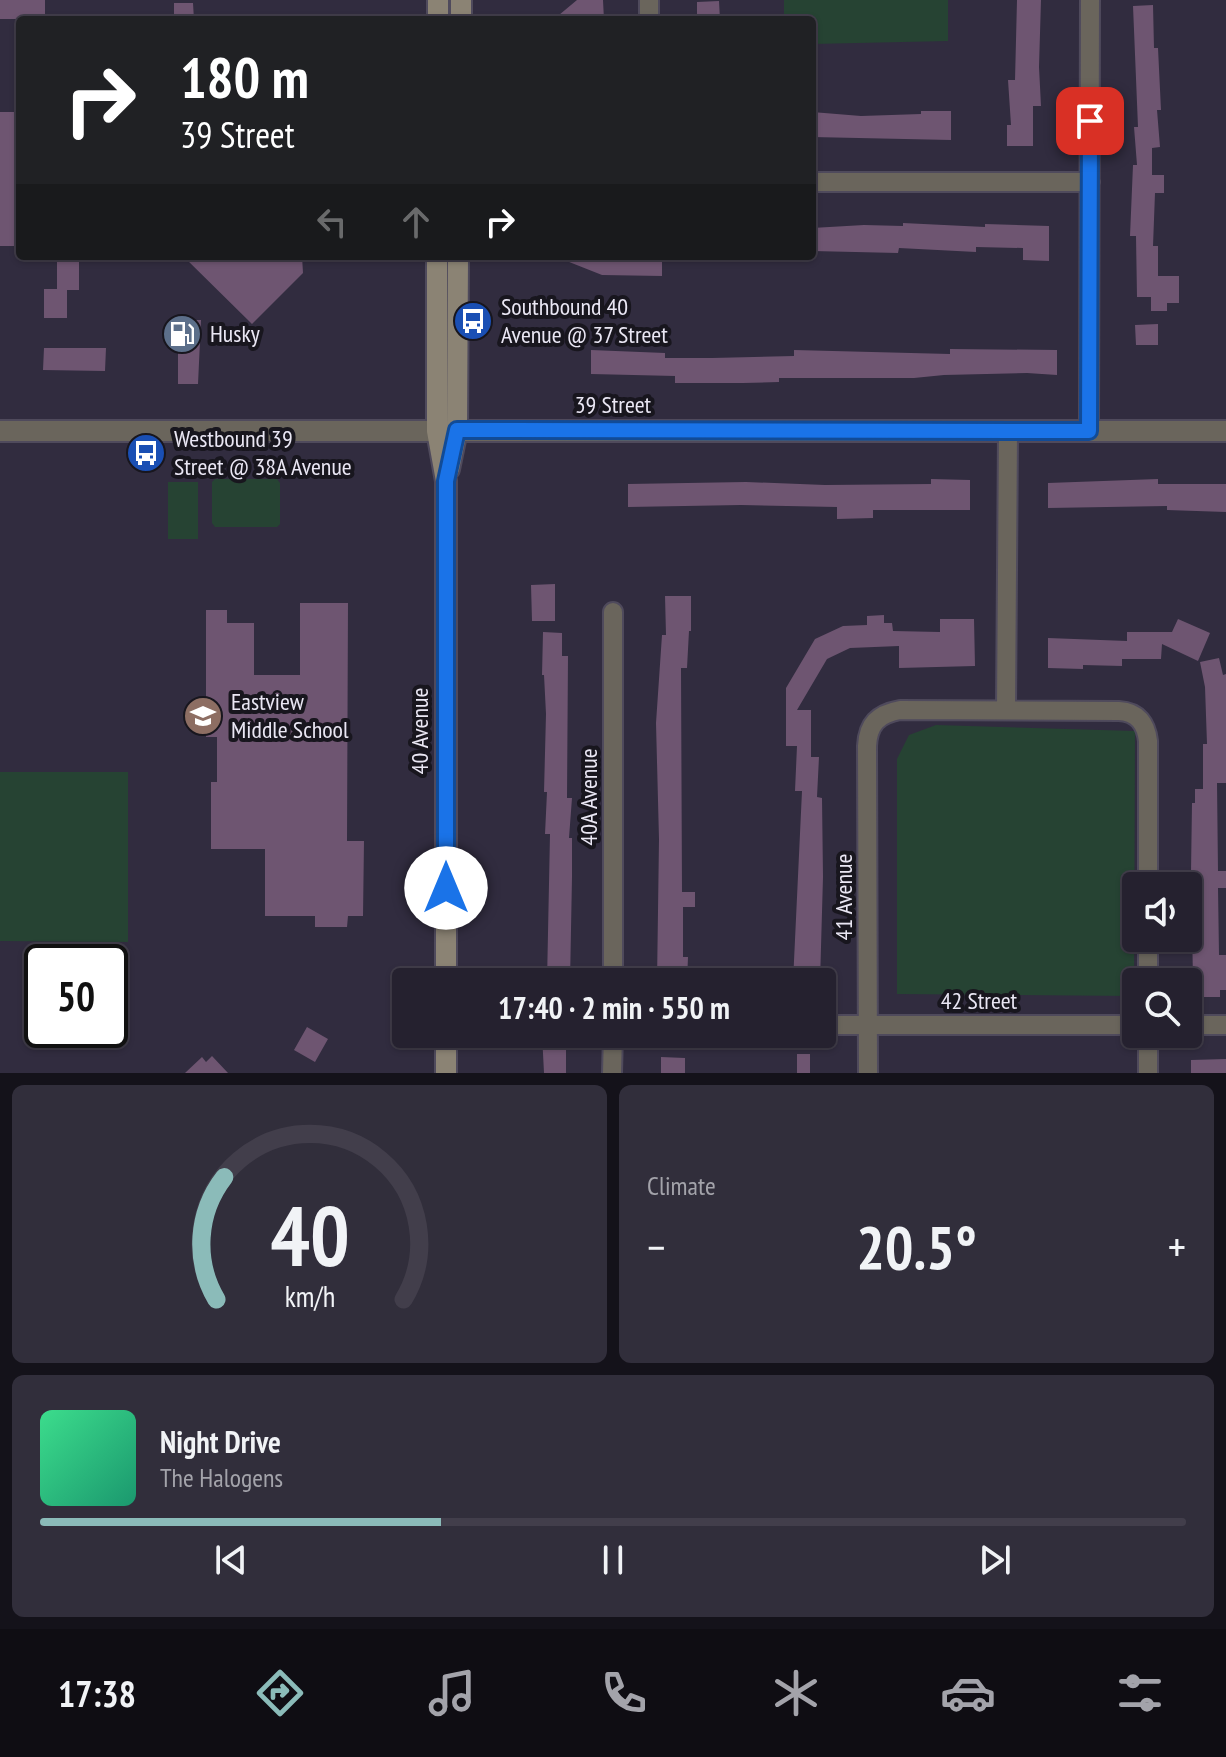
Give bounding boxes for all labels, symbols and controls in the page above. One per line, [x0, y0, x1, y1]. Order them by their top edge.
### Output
text: 180 m [180, 41, 309, 113]
icon: right [48, 48, 152, 152]
pin [1056, 87, 1124, 155]
icon: arrive [1068, 99, 1112, 143]
text: 39 Street [180, 111, 295, 158]
icon: left [310, 200, 354, 244]
icon: ahead [394, 200, 438, 244]
icon: right [478, 200, 522, 244]
place label: Southbound 40 Avenue @ 37 Street [501, 291, 668, 350]
bus stop icon: Southbound 40 Avenue @ 37 Street [452, 300, 494, 342]
fuel station icon: Husky [161, 313, 203, 355]
place label: Husky [210, 318, 260, 349]
street label: 39 Street [575, 389, 652, 420]
place label: Westbound 39 Street @ 38A Avenue [174, 423, 352, 482]
bus stop icon: Westbound 39 Street @ 38A Avenue [125, 432, 167, 474]
place label: Eastview Middle School [231, 686, 349, 745]
street label: 40 Avenue [404, 688, 435, 774]
school or university icon: Eastview Middle School [182, 695, 224, 737]
street label: 40A Avenue [573, 748, 604, 846]
position arrow [404, 846, 488, 930]
street label: 41 Avenue [828, 854, 859, 940]
map controls [1122, 872, 1202, 1048]
button: sound [1122, 872, 1202, 952]
speed limit sign: 50 [24, 944, 128, 1048]
button: search [1122, 968, 1202, 1048]
street label: 42 Street [941, 985, 1018, 1016]
text: 17:40 · 2 min · 550 m [498, 988, 730, 1027]
text: Climate [647, 1169, 716, 1202]
text: 40 [270, 1181, 349, 1289]
text: 20.5° [856, 1208, 977, 1286]
text: − [647, 1218, 665, 1275]
text: + [1168, 1218, 1186, 1275]
text: km/h [284, 1278, 335, 1315]
text: Night Drive [160, 1422, 281, 1461]
text: The Halogens [160, 1461, 283, 1494]
icon: previous [209, 1538, 253, 1582]
icon: pause [591, 1538, 635, 1582]
icon: next [973, 1538, 1017, 1582]
icon: directions [252, 1665, 308, 1721]
icon: music [424, 1665, 480, 1721]
icon: phone [596, 1665, 652, 1721]
icon: climate [768, 1665, 824, 1721]
icon: car [940, 1665, 996, 1721]
icon: filters [1112, 1665, 1168, 1721]
text: 17:38 [58, 1670, 136, 1717]

